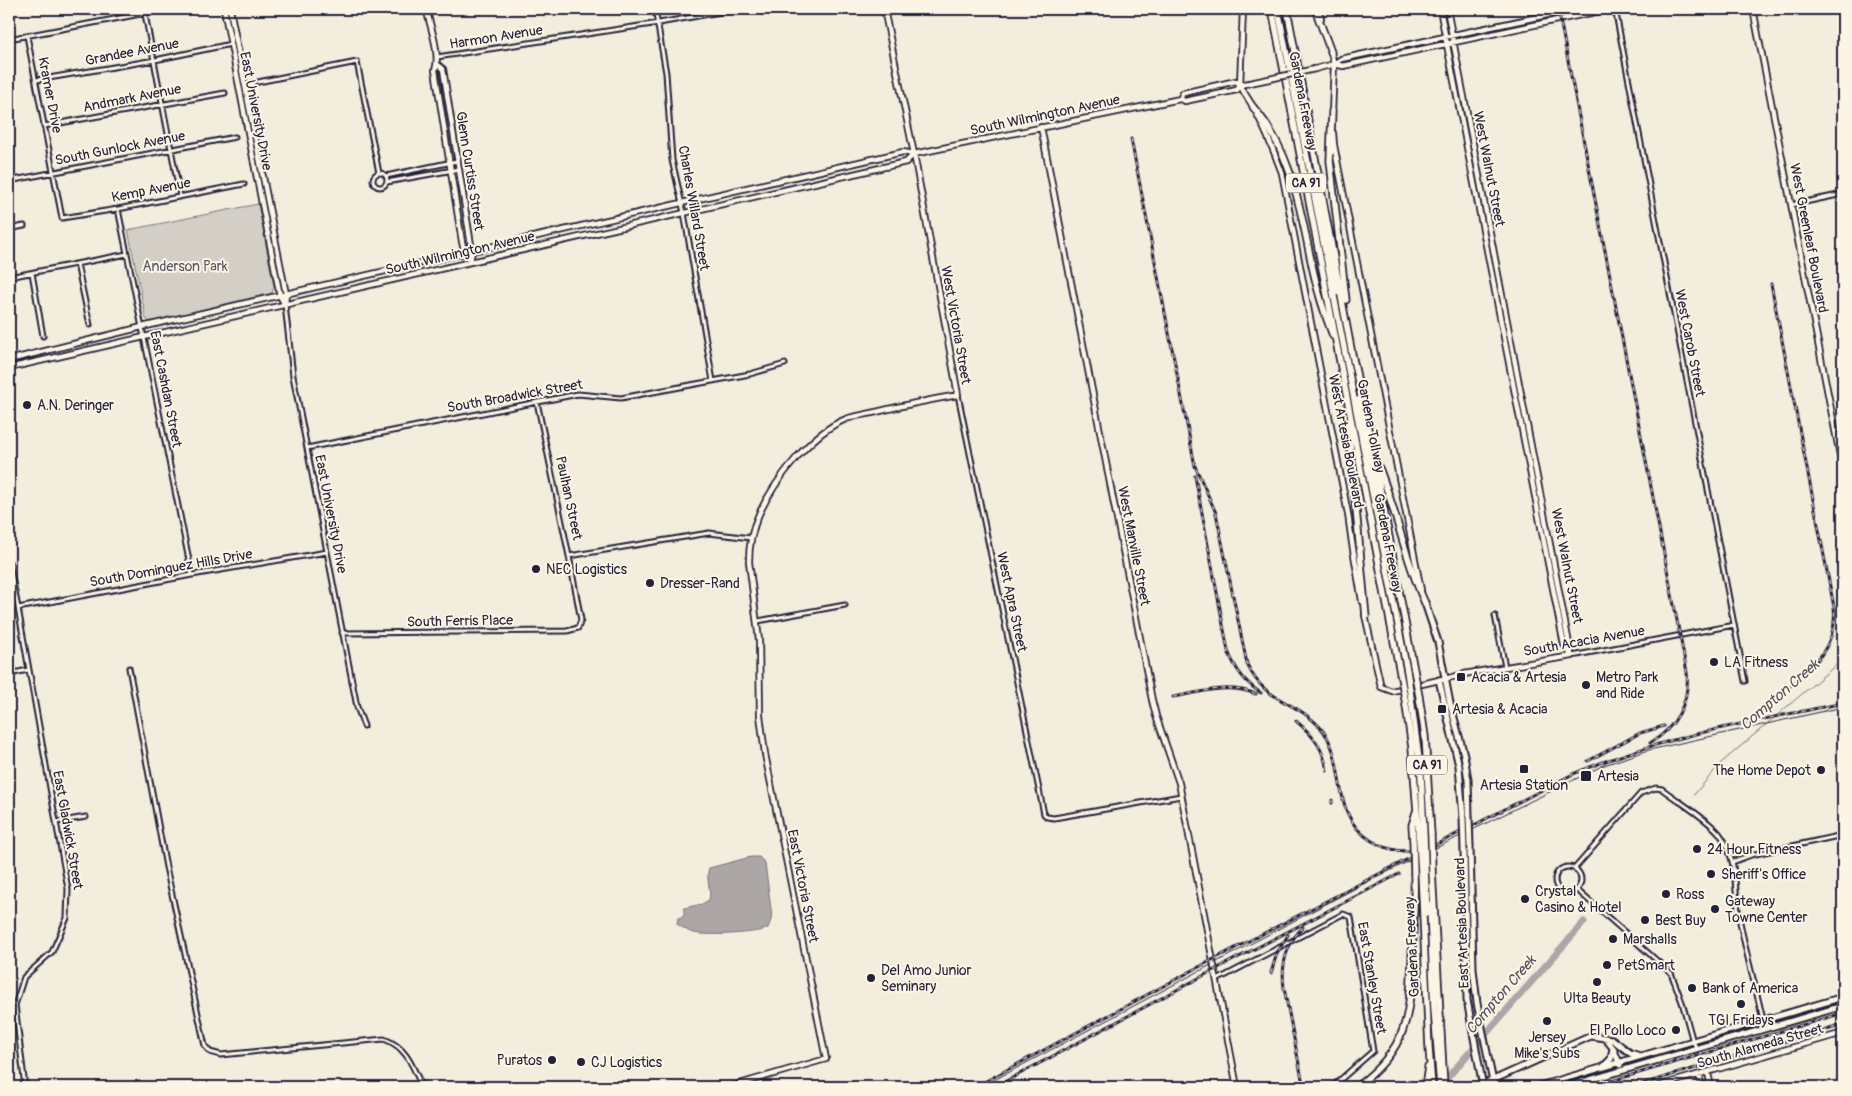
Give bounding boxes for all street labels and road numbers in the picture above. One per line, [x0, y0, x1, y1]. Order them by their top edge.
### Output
street label: Harmon Avenue [448, 21, 544, 53]
street label: Grandee Avenue [84, 35, 180, 69]
street label: East University Drive [236, 50, 276, 172]
street label: Gardena Freeway [1285, 50, 1321, 152]
street label: Kramer Drive [34, 55, 66, 135]
street label: Andmark Avenue [81, 80, 183, 116]
street label: South Wilmington Avenue [969, 91, 1121, 139]
street label: Glenn Curtiss Street [452, 110, 488, 232]
street label: West Walnut Street [1469, 110, 1509, 228]
street label: South Gunlock Avenue [54, 127, 187, 169]
street label: Charles Willard Street [675, 144, 713, 272]
street label: West Greenleaf Boulevard [1786, 162, 1832, 314]
street label: Kemp Avenue [110, 174, 192, 206]
road number: CA 91 [1286, 174, 1326, 192]
street label: South Wilmington Avenue [384, 228, 536, 278]
street label: West Victoria Street [937, 264, 975, 386]
street label: West Carob Street [1671, 288, 1709, 398]
street label: East Cashdan Street [146, 329, 186, 449]
street label: West Artesia Boulevard [1325, 373, 1367, 509]
street label: South Broadwick Street [446, 376, 584, 416]
street label: Gardena Tollway [1354, 378, 1388, 474]
street label: East University Drive [311, 453, 351, 575]
street label: Paulhan Street [552, 454, 586, 542]
street label: West Manville Street [1114, 485, 1154, 607]
street label: Gardena Freeway [1370, 492, 1406, 594]
street label: West Walnut Street [1547, 507, 1587, 625]
street label: South Dominguez Hills Drive [88, 545, 254, 591]
street label: West Apra Street [993, 550, 1031, 654]
street label: South Ferris Place [407, 612, 513, 630]
street label: South Acacia Avenue [1522, 622, 1646, 660]
road number: CA 91 [1407, 756, 1447, 774]
street label: East Gladwick Street [49, 769, 87, 891]
street label: East Victoria Street [784, 828, 822, 944]
street label: East Artesia Boulevard [1451, 857, 1473, 989]
street label: Gardena Freeway [1401, 896, 1423, 998]
street label: East Stanley Street [1354, 921, 1390, 1036]
street label: South Alameda Street [1695, 1020, 1825, 1072]

